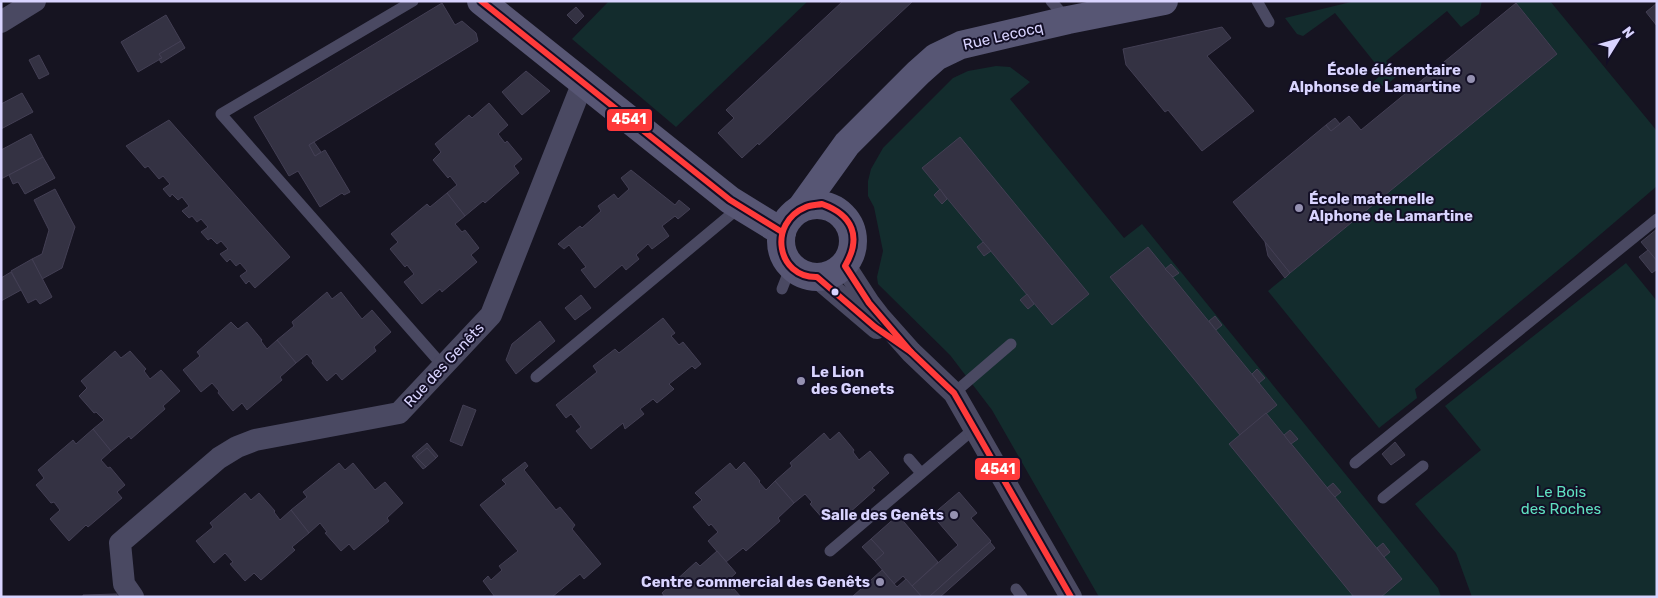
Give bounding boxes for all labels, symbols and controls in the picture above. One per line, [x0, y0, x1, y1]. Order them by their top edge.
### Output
north arrow [1593, 15, 1643, 65]
street label: Rue Lecocq [961, 18, 1045, 54]
text: N [1618, 23, 1638, 42]
place label: École élémentaire Alphonse de Lamartine [1289, 61, 1461, 96]
marker: École élémentaire Alphonse de Lamartine [1465, 73, 1477, 85]
line badge: 4541 [606, 108, 653, 132]
text: 4541 [612, 111, 646, 128]
place label: École maternelle Alphone de Lamartine [1309, 190, 1473, 225]
marker: École maternelle Alphone de Lamartine [1293, 202, 1305, 214]
unlabelled marker [830, 287, 840, 297]
street label: Rue des Genêts [400, 319, 488, 411]
place label: Le Lion des Genets [811, 363, 894, 398]
marker: Le Lion des Genets [795, 375, 807, 387]
line badge: 4541 [974, 457, 1021, 481]
text: 4541 [981, 461, 1015, 478]
park label: Le Bois des Roches [1521, 483, 1602, 518]
place label: Salle des Genêts [821, 506, 944, 524]
marker: Salle des Genêts [948, 509, 960, 521]
place label: Centre commercial des Genêts [641, 573, 870, 591]
marker: Centre commercial des Genêts [874, 576, 886, 588]

